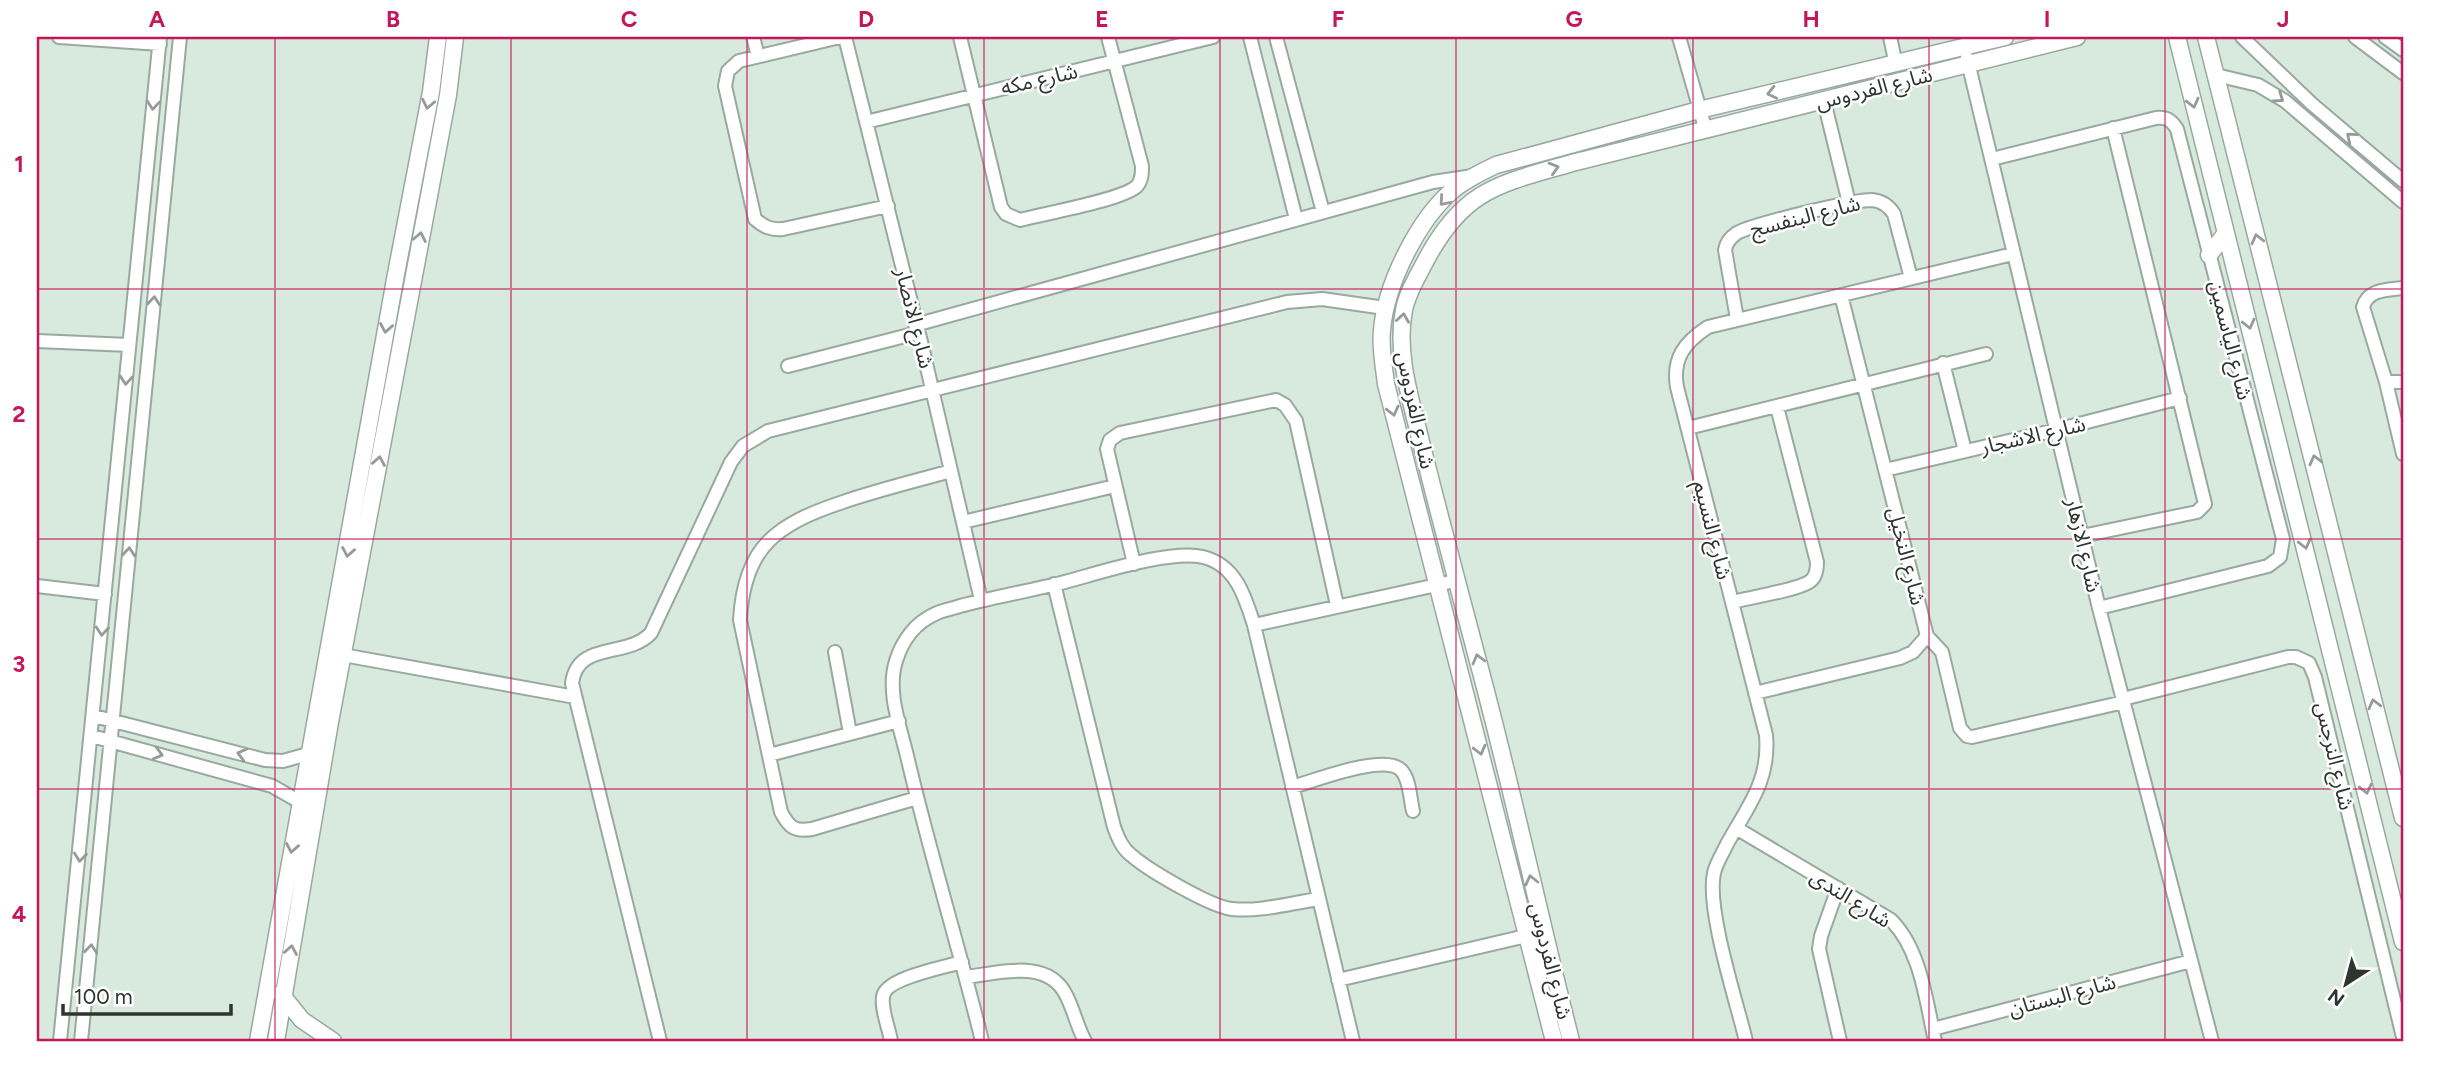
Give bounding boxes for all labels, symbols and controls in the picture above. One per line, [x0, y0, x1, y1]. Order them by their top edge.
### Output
text: A [149, 5, 166, 33]
text: B [386, 5, 400, 33]
text: C [621, 5, 638, 33]
text: D [858, 5, 874, 33]
text: E [1095, 5, 1109, 33]
text: F [1332, 5, 1345, 33]
text: G [1565, 5, 1583, 33]
text: H [1802, 5, 1820, 33]
text: I [2044, 5, 2050, 33]
text: J [2277, 5, 2289, 33]
street label: شارع مكه [998, 58, 1080, 103]
street label: شارع الفردوس [1813, 61, 1936, 117]
one-way arrow [1766, 85, 1778, 99]
one-way arrow [2272, 90, 2285, 103]
one-way arrow [2185, 97, 2199, 109]
one-way arrow [422, 98, 437, 110]
one-way arrow [146, 99, 161, 110]
one-way arrow [2347, 133, 2360, 145]
text: 1 [14, 150, 24, 178]
one-way arrow [1548, 162, 1560, 177]
street label: شارع البنفسج [1747, 190, 1864, 245]
one-way arrow [1439, 193, 1452, 206]
one-way arrow [412, 231, 427, 243]
one-way arrow [2251, 233, 2265, 245]
street label: شارع الانصار [887, 264, 940, 372]
street label: شارع الياسمين [2201, 278, 2258, 403]
one-way arrow [146, 295, 161, 306]
one-way arrow [1396, 312, 1411, 324]
one-way arrow [2241, 318, 2255, 330]
one-way arrow [380, 322, 395, 334]
street label: شارع الفردوس [1388, 349, 1441, 472]
one-way arrow [118, 374, 133, 386]
text: 2 [12, 400, 26, 428]
one-way arrow [1385, 405, 1399, 417]
street label: شارع الاشجار [1977, 411, 2089, 462]
one-way arrow [2308, 454, 2323, 466]
one-way arrow [371, 455, 386, 467]
street label: شارع النسيم [1686, 478, 1737, 583]
street label: شارع الازهار [2058, 494, 2107, 595]
street label: شارع النخيل [1880, 504, 1931, 608]
one-way arrow [2297, 538, 2311, 550]
one-way arrow [121, 546, 136, 557]
one-way arrow [341, 546, 356, 558]
one-way arrow [95, 625, 110, 636]
text: 3 [13, 650, 25, 678]
one-way arrow [1471, 653, 1486, 665]
one-way arrow [2368, 698, 2383, 710]
street label: شارع النرجس [2307, 699, 2360, 813]
one-way arrow [1472, 744, 1487, 756]
one-way arrow [152, 746, 164, 761]
one-way arrow [236, 748, 248, 762]
one-way arrow [2357, 783, 2372, 795]
one-way arrow [285, 842, 300, 854]
one-way arrow [73, 852, 88, 863]
street label: شارع الندى [1804, 863, 1896, 935]
one-way arrow [1525, 874, 1539, 886]
text: 4 [12, 900, 26, 928]
street label: شارع الفردوس [1522, 900, 1578, 1023]
one-way arrow [83, 943, 98, 955]
one-way arrow [283, 944, 298, 956]
north arrow [2310, 948, 2380, 1018]
street label: شارع البستان [2006, 969, 2119, 1024]
scale bar [63, 973, 231, 1017]
text: 100 m [74, 984, 133, 1009]
text: N [2324, 984, 2349, 1011]

